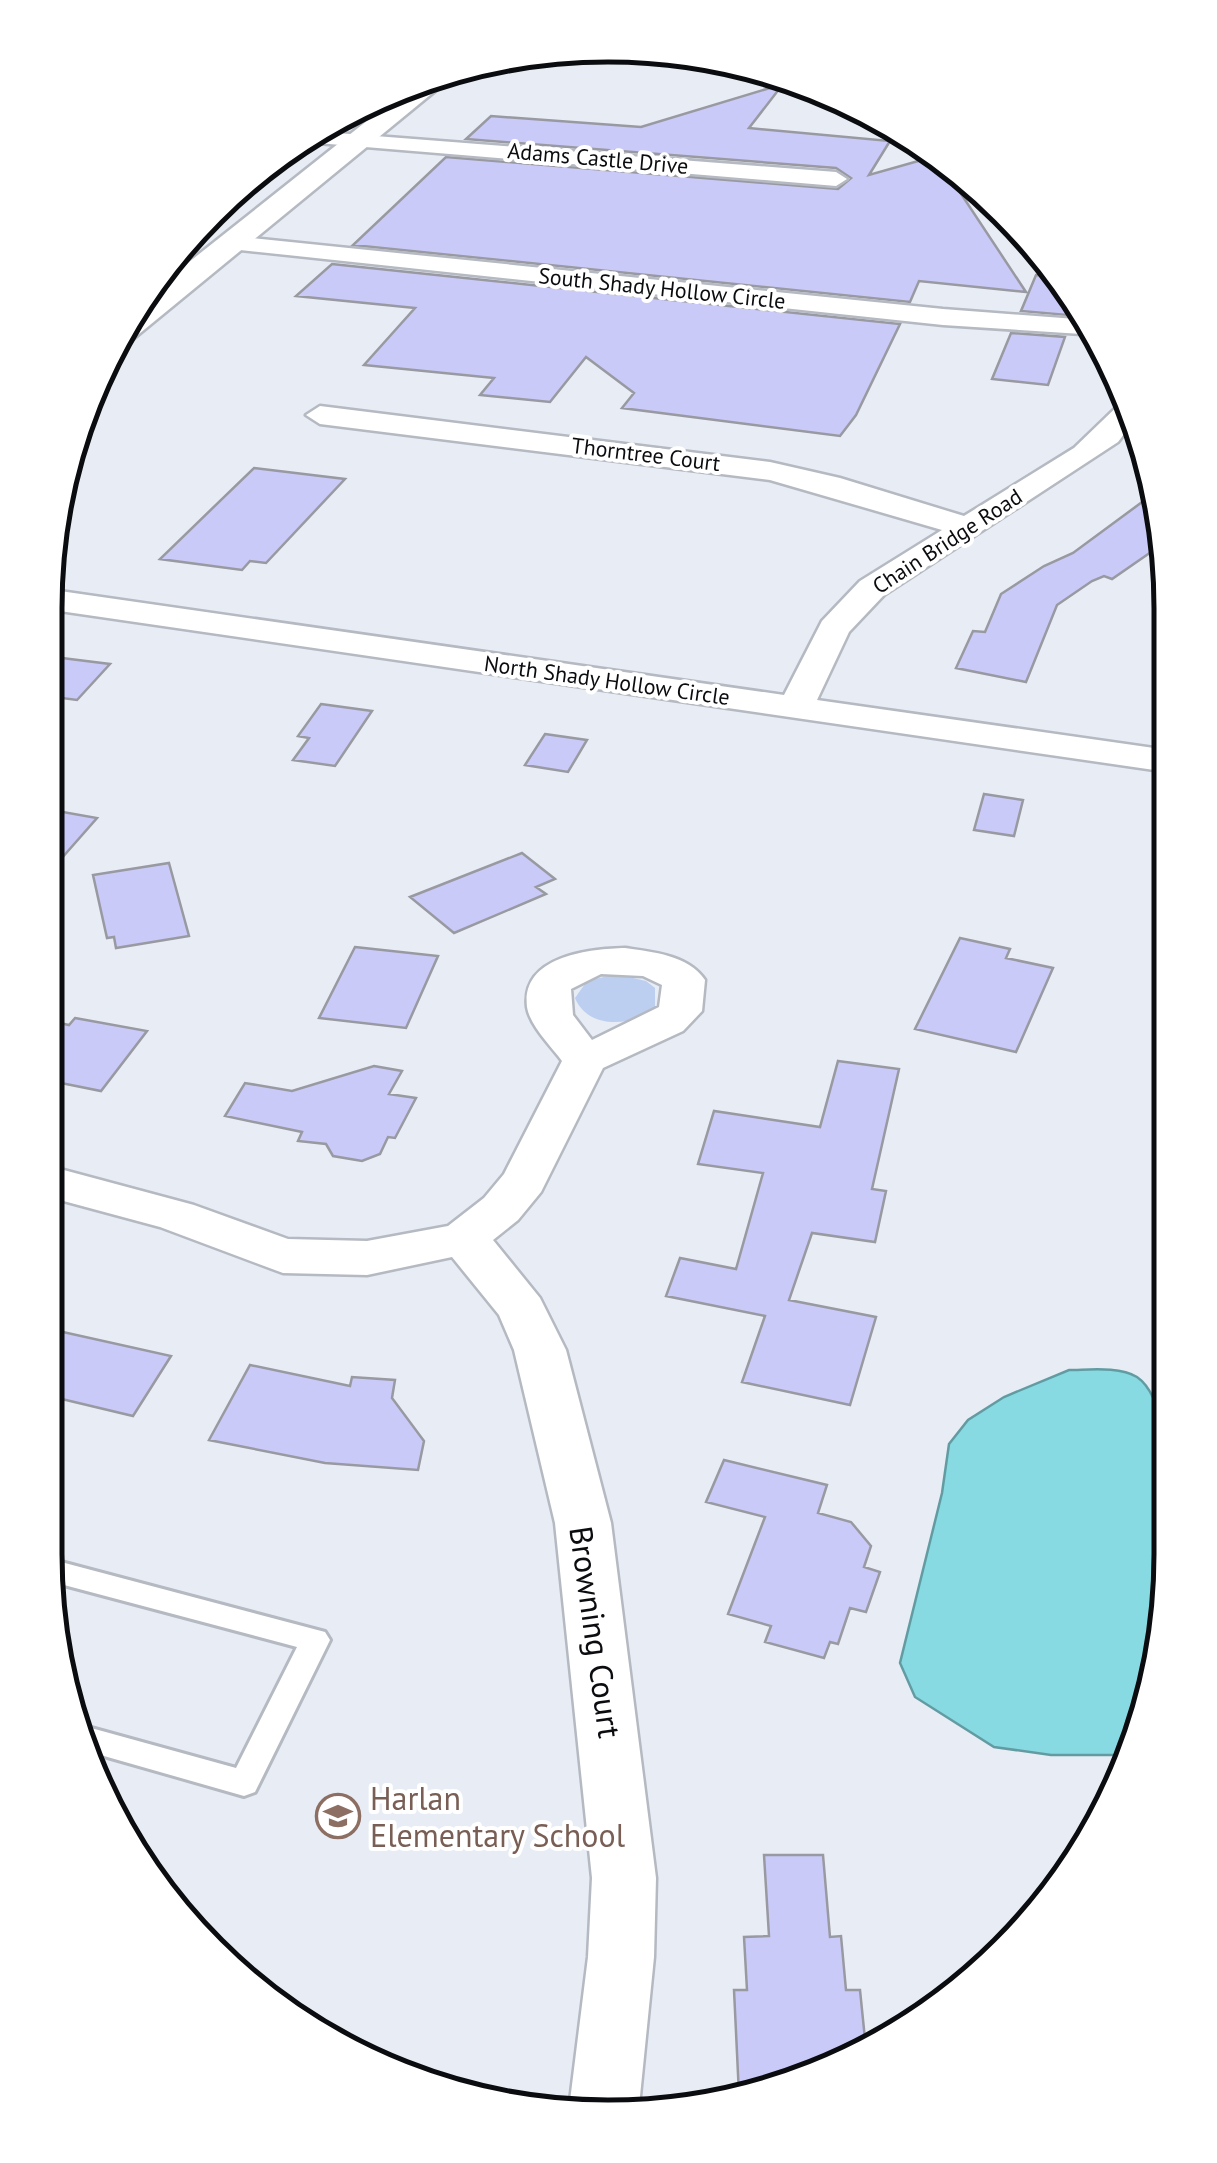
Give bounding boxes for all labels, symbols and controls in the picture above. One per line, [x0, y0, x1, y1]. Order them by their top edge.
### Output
street label: Adams Castle Drive [507, 136, 689, 180]
street label: South Shady Hollow Circle [537, 261, 787, 315]
street label: Thorntree Court [570, 431, 722, 477]
street label: Chain Bridge Road [867, 482, 1027, 600]
street label: North Shady Hollow Circle [482, 649, 732, 711]
street label: Browning Court [560, 1523, 632, 1741]
place label: Harlan Elementary School [370, 1777, 626, 1856]
school or university icon: Harlan Elementary School [315, 1793, 361, 1839]

